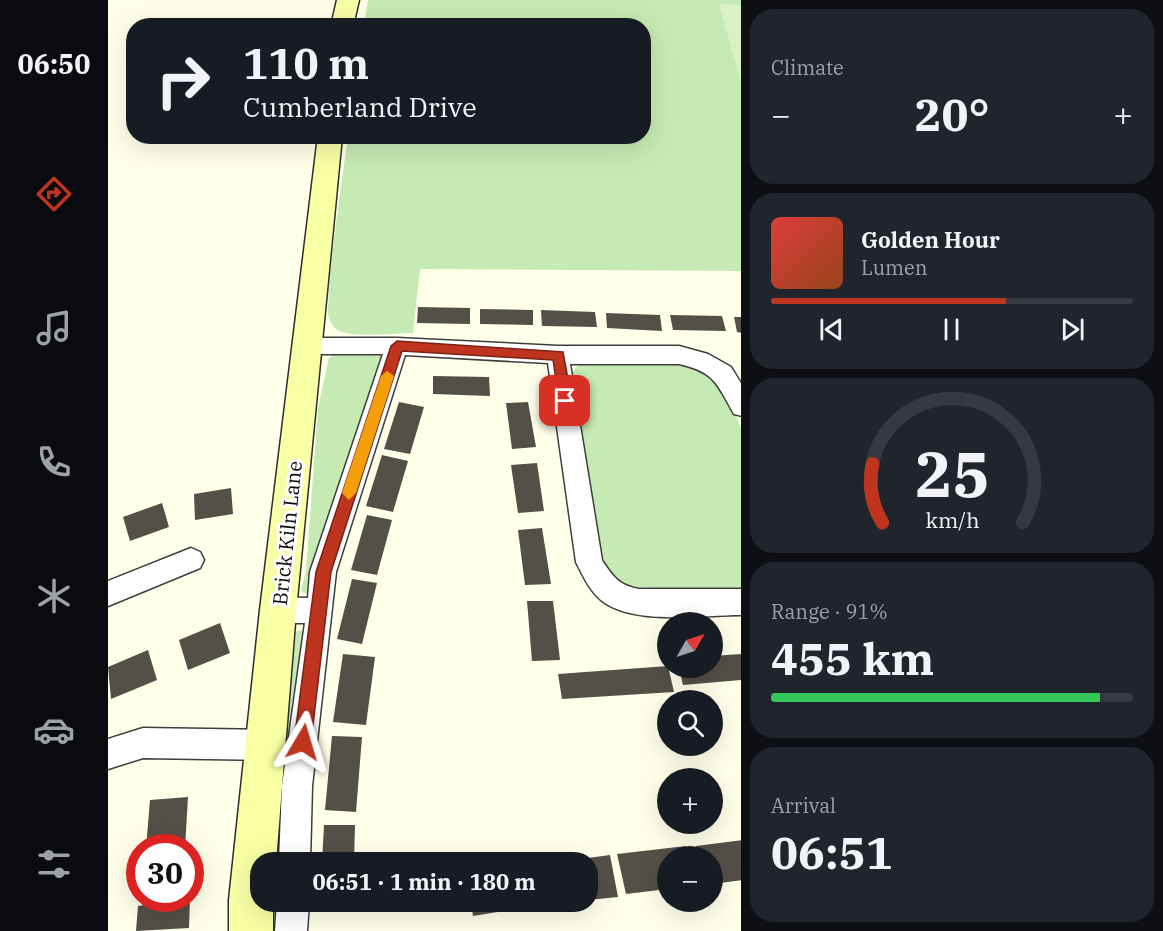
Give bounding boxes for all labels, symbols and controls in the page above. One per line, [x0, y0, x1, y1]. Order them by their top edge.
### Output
text: 110 m [243, 36, 369, 91]
icon: right [144, 42, 222, 120]
text: 06:50 [18, 46, 90, 81]
text: Climate [771, 54, 844, 81]
text: 20° [914, 85, 990, 143]
text: Cumberland Drive [243, 89, 477, 124]
text: − [771, 93, 791, 136]
text: + [1113, 93, 1133, 136]
icon: directions [33, 173, 75, 215]
text: Golden Hour [861, 225, 1000, 254]
text: Lumen [861, 254, 928, 281]
icon: music [33, 307, 75, 349]
icon: previous [815, 313, 848, 346]
icon: pause [935, 313, 968, 346]
icon: next [1056, 313, 1089, 346]
pin [539, 375, 590, 426]
icon: arrive [548, 384, 581, 417]
text: 25 [915, 433, 989, 514]
icon: phone [33, 441, 75, 483]
street label: Brick Kiln Lane [266, 459, 308, 607]
text: km/h [925, 506, 979, 534]
icon: climate [33, 575, 75, 617]
text: Range · 91% [771, 598, 888, 625]
north arrow [657, 612, 723, 678]
map controls [657, 612, 723, 912]
text: 455 km [771, 629, 934, 687]
button: search [657, 690, 723, 756]
icon: car [33, 709, 75, 751]
position arrow [271, 710, 335, 774]
button: + [657, 768, 723, 834]
text: Arrival [771, 792, 836, 819]
text: 06:51 [771, 823, 893, 881]
speed limit sign: 30 [126, 834, 204, 912]
icon: filters [33, 843, 75, 885]
button: − [657, 846, 723, 912]
text: 06:51 · 1 min · 180 m [312, 867, 536, 896]

